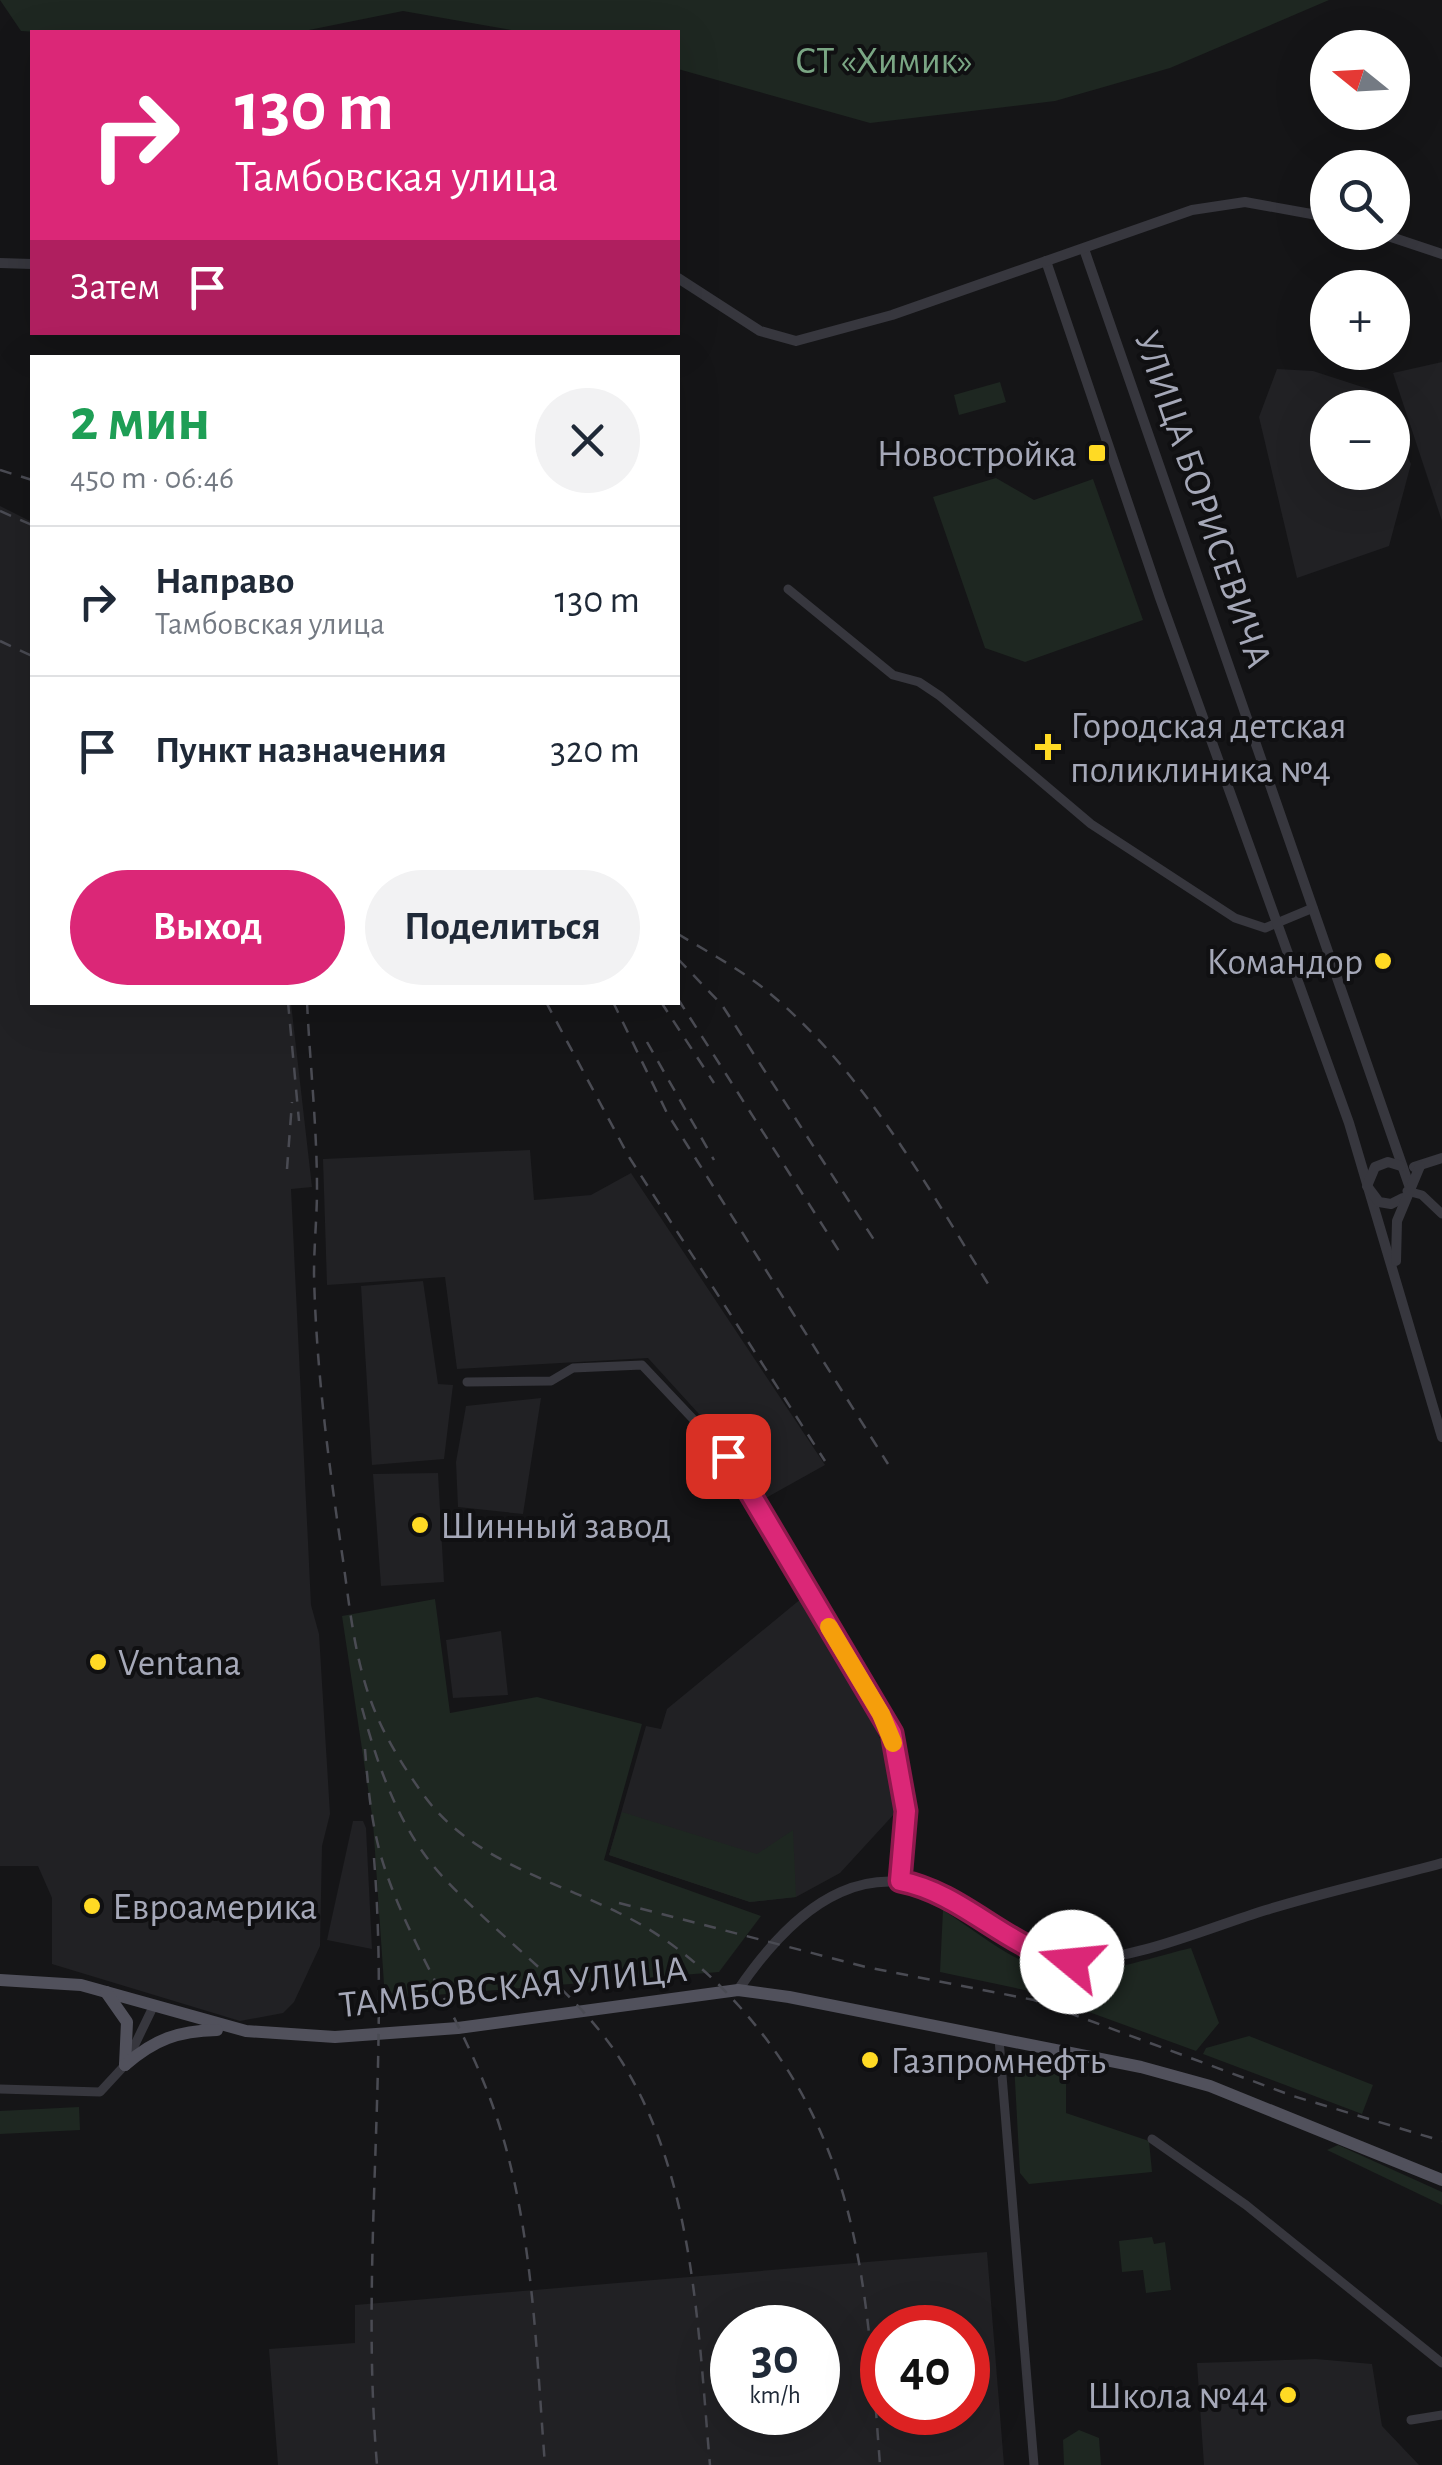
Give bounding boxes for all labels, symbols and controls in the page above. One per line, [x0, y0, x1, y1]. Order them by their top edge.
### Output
north arrow [1310, 30, 1410, 130]
map controls [1310, 30, 1410, 490]
park label: СТ «Химик» [795, 43, 973, 81]
icon: right [70, 70, 200, 200]
text: 130 m [235, 73, 394, 143]
button: search [1310, 150, 1410, 250]
text: Тамбовская улица [235, 155, 558, 200]
icon: arrive [180, 260, 235, 315]
text: Затем [70, 269, 160, 307]
button: + [1310, 270, 1410, 370]
street label: УЛИЦА БОРИСЕВИЧА [1127, 327, 1278, 673]
button: close [535, 388, 640, 493]
button: − [1310, 390, 1410, 490]
text: 2 мин [70, 391, 210, 451]
place label: Новостройка [877, 436, 1077, 474]
marker: Новостройка [1086, 442, 1108, 464]
text: 450 m · 06:46 [70, 462, 234, 494]
text: Направо [155, 563, 294, 601]
icon: right [70, 574, 125, 629]
text: 130 m [555, 582, 640, 620]
text: Тамбовская улица [155, 608, 385, 640]
place label: Городская детская поликлиника №4 [1070, 708, 1347, 790]
icon: arrive [70, 724, 125, 779]
text: Пункт назначения [155, 732, 447, 770]
text: 320 m [550, 732, 640, 770]
marker: Городская детская поликлиника №4 [1035, 734, 1061, 760]
button: Выход [70, 870, 345, 985]
button: Поделиться [365, 870, 640, 985]
place label: Командор [1206, 944, 1363, 982]
marker: Командор [1372, 950, 1394, 972]
pin [686, 1414, 771, 1499]
icon: arrive [701, 1429, 756, 1484]
place label: Шинный завод [440, 1508, 671, 1546]
marker: Шинный завод [409, 1514, 431, 1536]
place label: Ventana [118, 1645, 241, 1683]
marker: Ventana [87, 1651, 109, 1673]
place label: Евроамерика [112, 1889, 317, 1927]
marker: Евроамерика [81, 1895, 103, 1917]
position arrow [1020, 1910, 1124, 2014]
street label: ТАМБОВСКАЯ УЛИЦА [337, 1951, 689, 2025]
place label: Газпромнефть [890, 2043, 1106, 2081]
marker: Газпромнефть [859, 2049, 881, 2071]
speed limit sign: 40 [860, 2305, 990, 2435]
text: 30 [751, 2333, 799, 2383]
place label: Школа №44 [1087, 2378, 1268, 2416]
text: km/h [749, 2383, 801, 2408]
marker: Школа №44 [1277, 2384, 1299, 2406]

